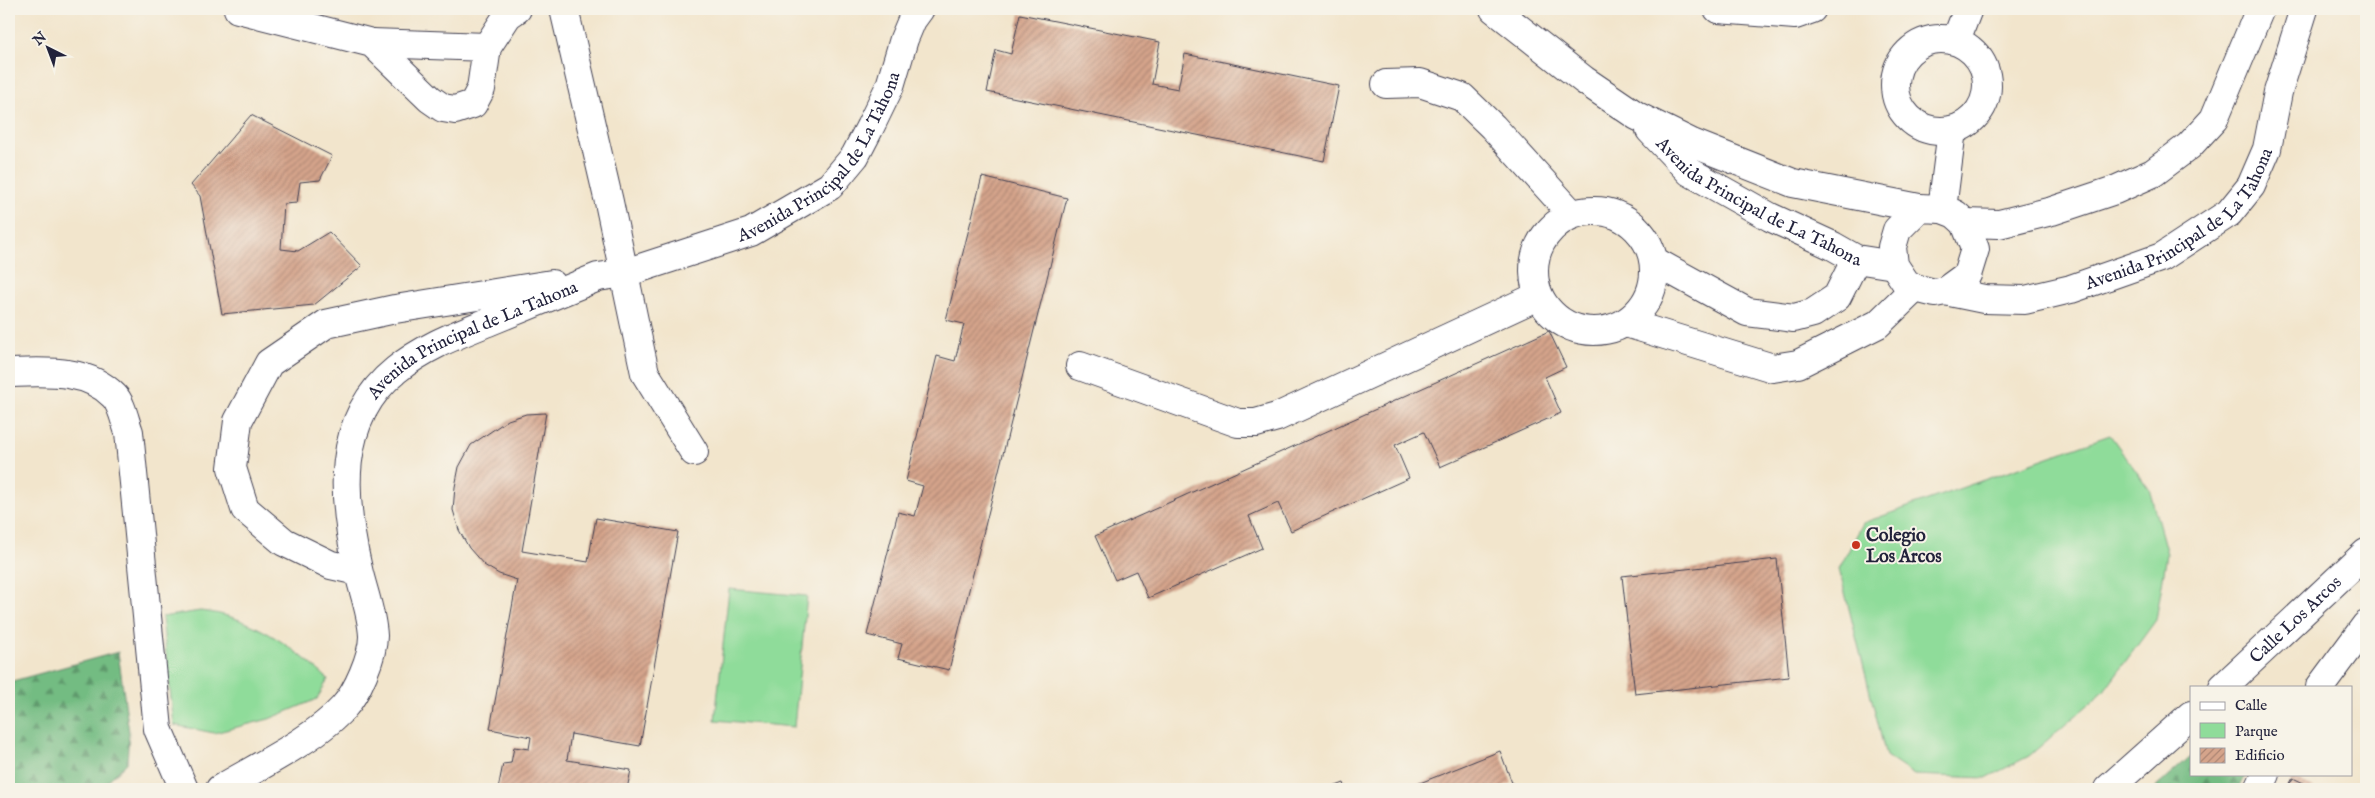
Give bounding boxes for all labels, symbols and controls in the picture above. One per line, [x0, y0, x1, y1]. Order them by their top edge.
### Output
north arrow [22, 22, 72, 72]
text: N [29, 28, 50, 50]
street label: Avenida Principal de La Tahona [734, 69, 907, 249]
street label: Avenida Principal de La Tahona [1649, 132, 1862, 273]
street label: Avenida Principal de La Tahona [2082, 145, 2279, 296]
street label: Avenida Principal de La Tahona [362, 276, 582, 405]
place label: Colegio Los Arcos [1866, 525, 1942, 569]
marker: Colegio Los Arcos [1850, 539, 1862, 551]
street label: Calle Los Arcos [2245, 572, 2347, 669]
legend [2190, 686, 2352, 776]
text: Calle [2235, 696, 2267, 715]
text: Parque [2235, 722, 2278, 741]
text: Edificio [2235, 746, 2285, 765]

